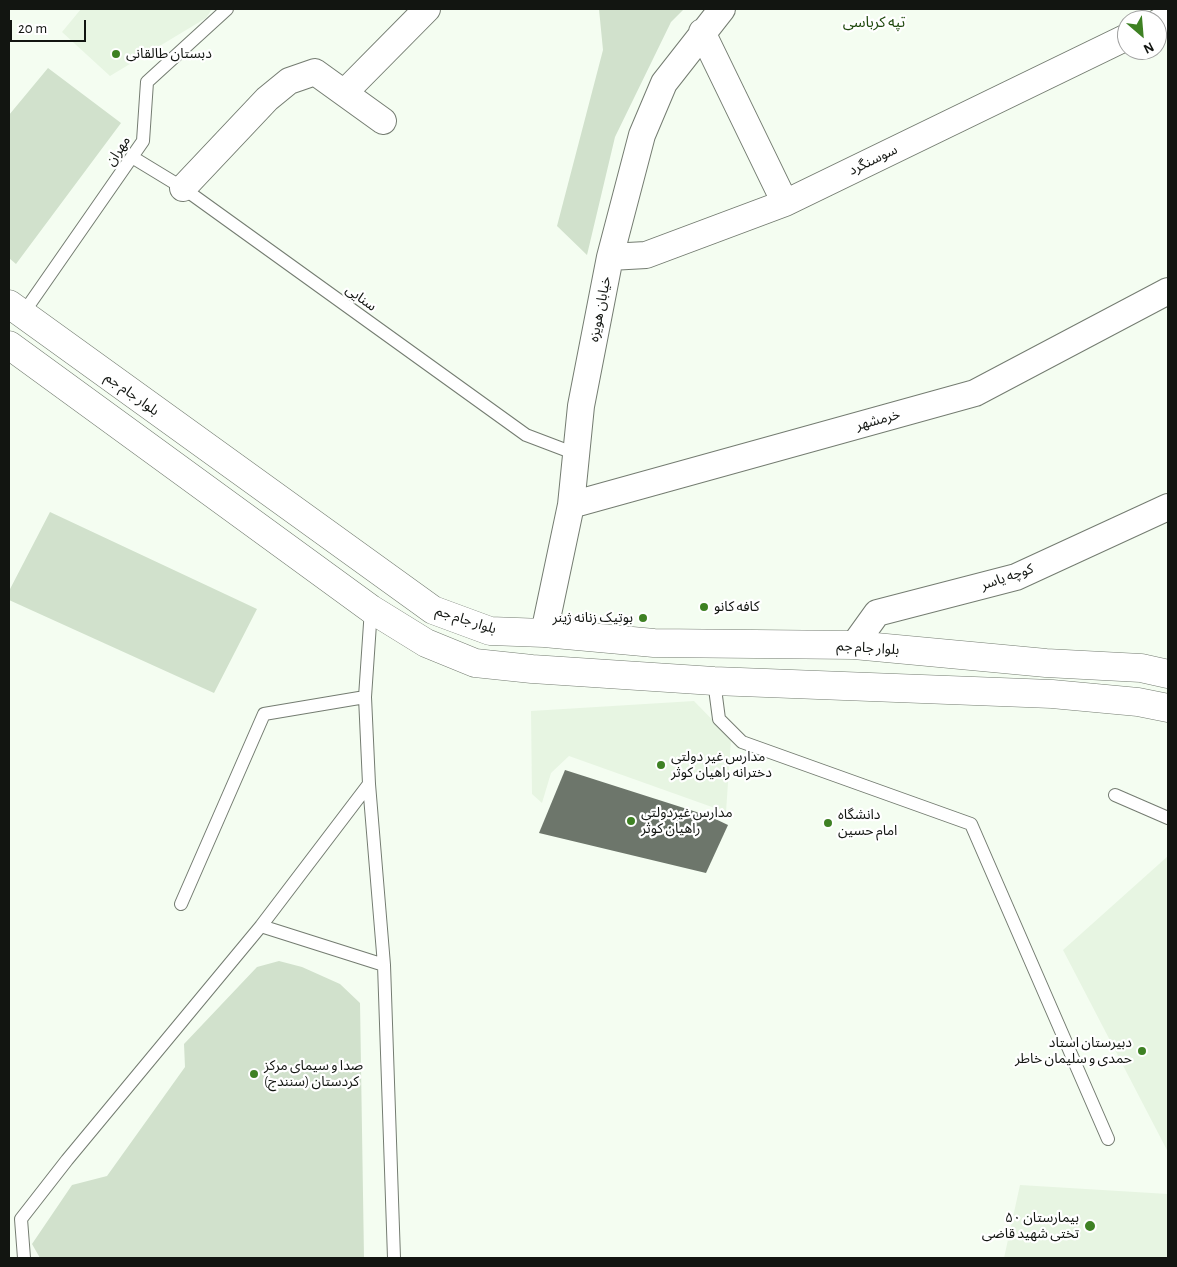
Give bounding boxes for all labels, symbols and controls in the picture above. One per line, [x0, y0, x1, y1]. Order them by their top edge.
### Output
scale bar [12, 10, 89, 42]
north arrow [1117, 10, 1167, 60]
district label: تپه کرباسی [843, 13, 905, 31]
text: 20 m [18, 21, 47, 36]
text: N [1141, 39, 1156, 56]
place label: دبستان طالقانی [126, 46, 212, 62]
marker: دبستان طالقانی [110, 48, 122, 60]
street label: مهران [102, 133, 134, 169]
street label: سوسنگرد [846, 141, 900, 179]
street label: خیابان هویزه [585, 275, 615, 343]
street label: سنایی [342, 281, 380, 315]
street label: بلوار جام جم [102, 369, 162, 419]
street label: خرمشهر [854, 406, 902, 434]
street label: کوچه یاسر [978, 560, 1036, 594]
place label: کافه کانو [714, 599, 759, 615]
marker: کافه کانو [698, 601, 710, 613]
street label: بلوار جام جم [434, 602, 498, 638]
place label: بوتیک زنانه ژینر [553, 610, 633, 626]
marker: بوتیک زنانه ژینر [637, 612, 649, 624]
street label: بلوار جام جم [836, 637, 900, 659]
place label: مدارس غیر دولتی دخترانه راهیان کوثر [671, 749, 772, 782]
marker: مدارس غیر دولتی دخترانه راهیان کوثر [655, 759, 667, 771]
place label: مدارس غیردولتی راهیان کوثر [641, 805, 733, 838]
place label: دانشگاه امام حسین [838, 807, 897, 840]
marker: مدارس غیردولتی راهیان کوثر [625, 815, 637, 827]
marker: دانشگاه امام حسین [822, 817, 834, 829]
place label: دبیرستان استاد حمدی و سلیمان خاطر [1015, 1035, 1132, 1068]
marker: دبیرستان استاد حمدی و سلیمان خاطر [1136, 1045, 1148, 1057]
place label: صدا و سیمای مرکز کردستان (سنندج) [264, 1058, 363, 1090]
marker: صدا و سیمای مرکز کردستان (سنندج) [248, 1068, 260, 1080]
place label: بیمارستان ۵۰ تختی شهید قاضی [982, 1210, 1079, 1242]
marker: بیمارستان ۵۰ تختی شهید قاضی [1083, 1219, 1097, 1233]

